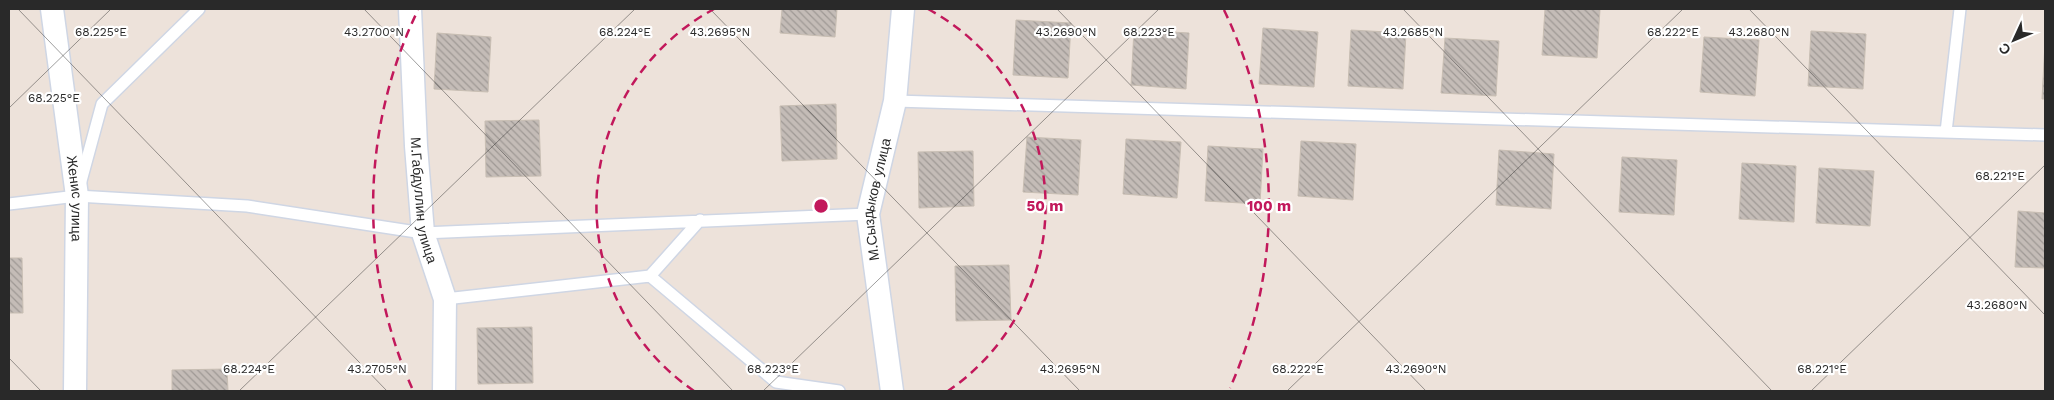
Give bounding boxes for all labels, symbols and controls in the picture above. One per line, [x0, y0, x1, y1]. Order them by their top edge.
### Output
north arrow [1989, 15, 2039, 65]
text: 68.225°E [75, 25, 127, 39]
text: 43.2700°N [344, 25, 404, 39]
text: 68.224°E [599, 25, 651, 39]
text: 43.2695°N [690, 25, 750, 39]
text: 43.2690°N [1035, 25, 1097, 39]
text: 68.223°E [1123, 25, 1175, 39]
text: 43.2685°N [1383, 25, 1443, 39]
text: 68.222°E [1647, 25, 1699, 39]
text: 43.2680°N [1729, 25, 1790, 39]
text: С [1995, 40, 2014, 58]
text: 68.225°E [28, 91, 80, 105]
street label: М.Сыздыков улица [860, 136, 894, 262]
street label: М.Габдуллин улица [408, 137, 441, 265]
street label: Женис улица [64, 154, 85, 242]
text: 68.221°E [1975, 169, 2025, 183]
centre of rings [812, 197, 830, 215]
text: 50 m [1027, 197, 1063, 215]
text: 100 m [1247, 197, 1291, 215]
text: 43.2680°N [1967, 298, 2028, 312]
text: 68.224°E [223, 362, 275, 376]
text: 43.2705°N [347, 362, 407, 376]
text: 68.223°E [747, 362, 799, 376]
text: 43.2695°N [1040, 362, 1100, 376]
text: 68.222°E [1272, 362, 1324, 376]
text: 43.2690°N [1385, 362, 1447, 376]
text: 68.221°E [1797, 362, 1847, 376]

